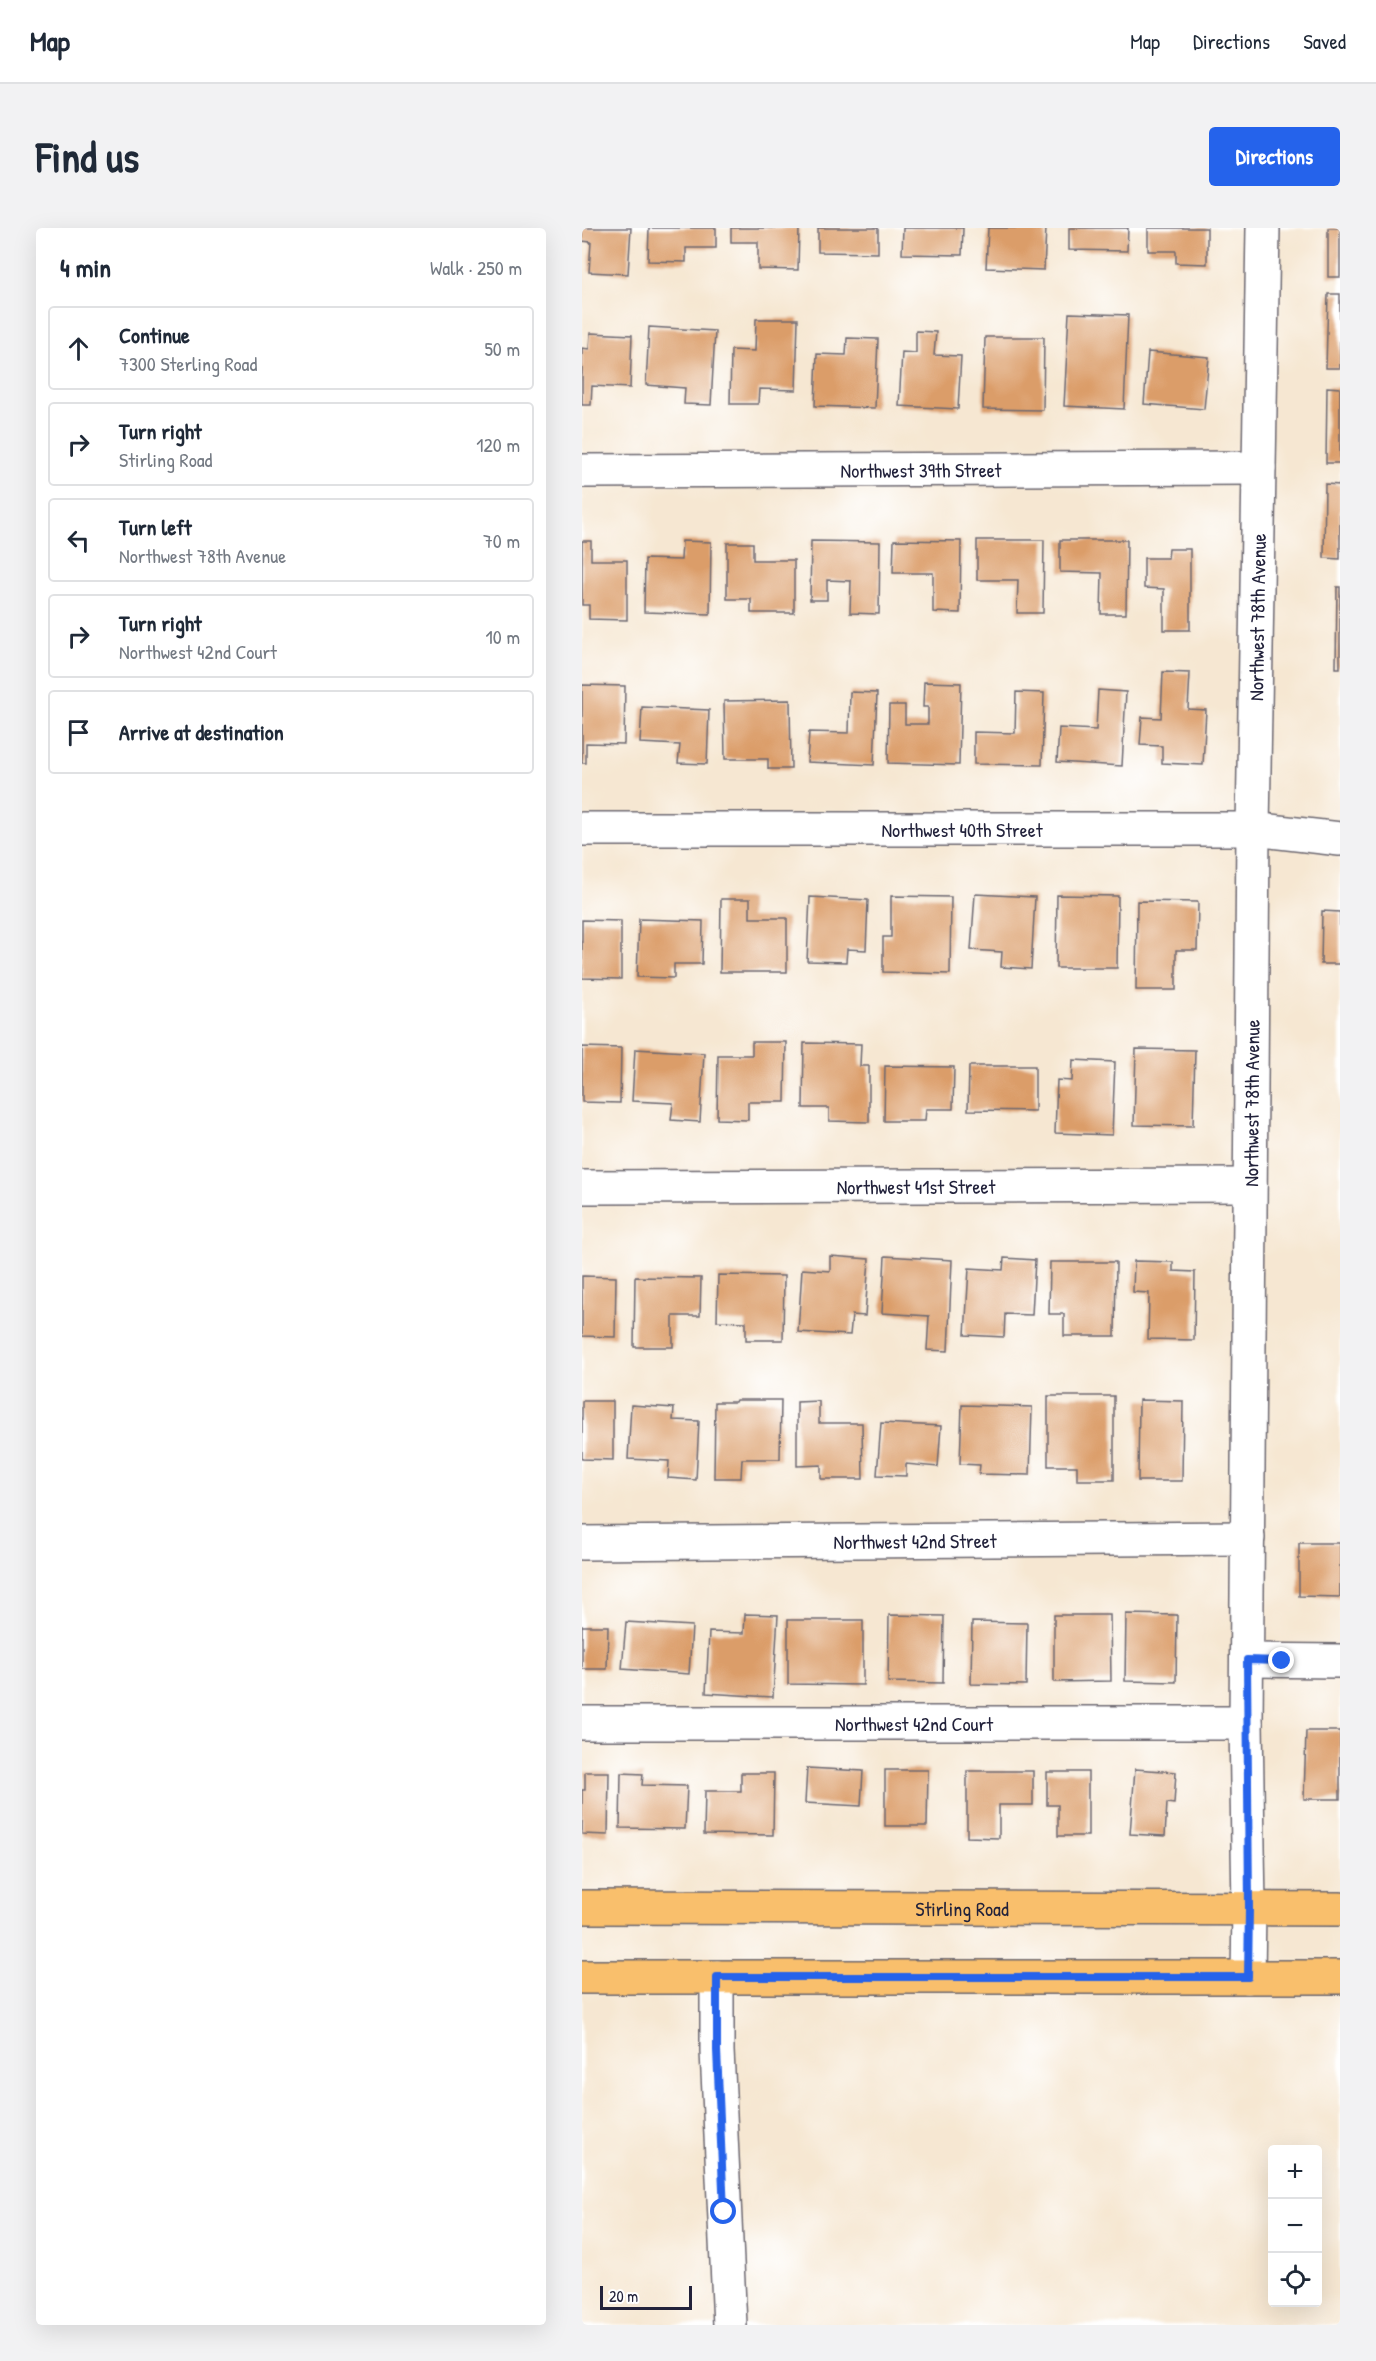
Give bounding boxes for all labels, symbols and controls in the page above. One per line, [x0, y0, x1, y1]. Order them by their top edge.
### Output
text: Map [30, 22, 70, 60]
text: Map [1130, 27, 1160, 56]
text: Directions [1193, 27, 1270, 56]
text: Saved [1303, 27, 1346, 56]
button: Directions [1209, 127, 1340, 186]
text: Find us [36, 128, 139, 185]
text: 4 min [60, 250, 111, 285]
text: Walk · 250 m [430, 254, 522, 281]
text: Continue [119, 320, 190, 350]
icon: ahead [62, 332, 95, 365]
text: 50 m [484, 335, 520, 362]
text: 7300 Sterling Road [119, 350, 257, 377]
text: Turn right [119, 416, 202, 446]
icon: right [62, 428, 95, 461]
text: 120 m [476, 431, 520, 458]
text: Stirling Road [119, 446, 212, 473]
street label: Northwest 39th Street [840, 456, 1003, 483]
text: Turn left [119, 512, 192, 542]
icon: left [62, 524, 95, 557]
text: 70 m [483, 527, 520, 554]
street label: Northwest 78th Avenue [1242, 533, 1271, 701]
text: Northwest 78th Avenue [119, 542, 286, 569]
text: Turn right [119, 608, 202, 638]
icon: right [62, 620, 95, 653]
text: 10 m [486, 623, 520, 650]
text: Northwest 42nd Court [119, 638, 277, 665]
icon: arrive [62, 716, 95, 749]
text: Arrive at destination [119, 717, 284, 747]
street label: Northwest 40th Street [881, 816, 1044, 843]
street label: Northwest 78th Avenue [1237, 1019, 1265, 1187]
street label: Northwest 41st Street [837, 1172, 997, 1200]
street label: Northwest 42nd Street [833, 1526, 998, 1555]
route end [1268, 1647, 1294, 1673]
street label: Northwest 42nd Court [835, 1710, 994, 1737]
street label: Stirling Road [915, 1894, 1009, 1922]
map controls [1268, 2145, 1322, 2307]
button: + [1268, 2145, 1322, 2199]
route start [710, 2198, 736, 2224]
button: − [1268, 2199, 1322, 2253]
button: locate [1268, 2253, 1322, 2307]
scale bar [600, 2283, 692, 2310]
text: 20 m [609, 2285, 638, 2307]

